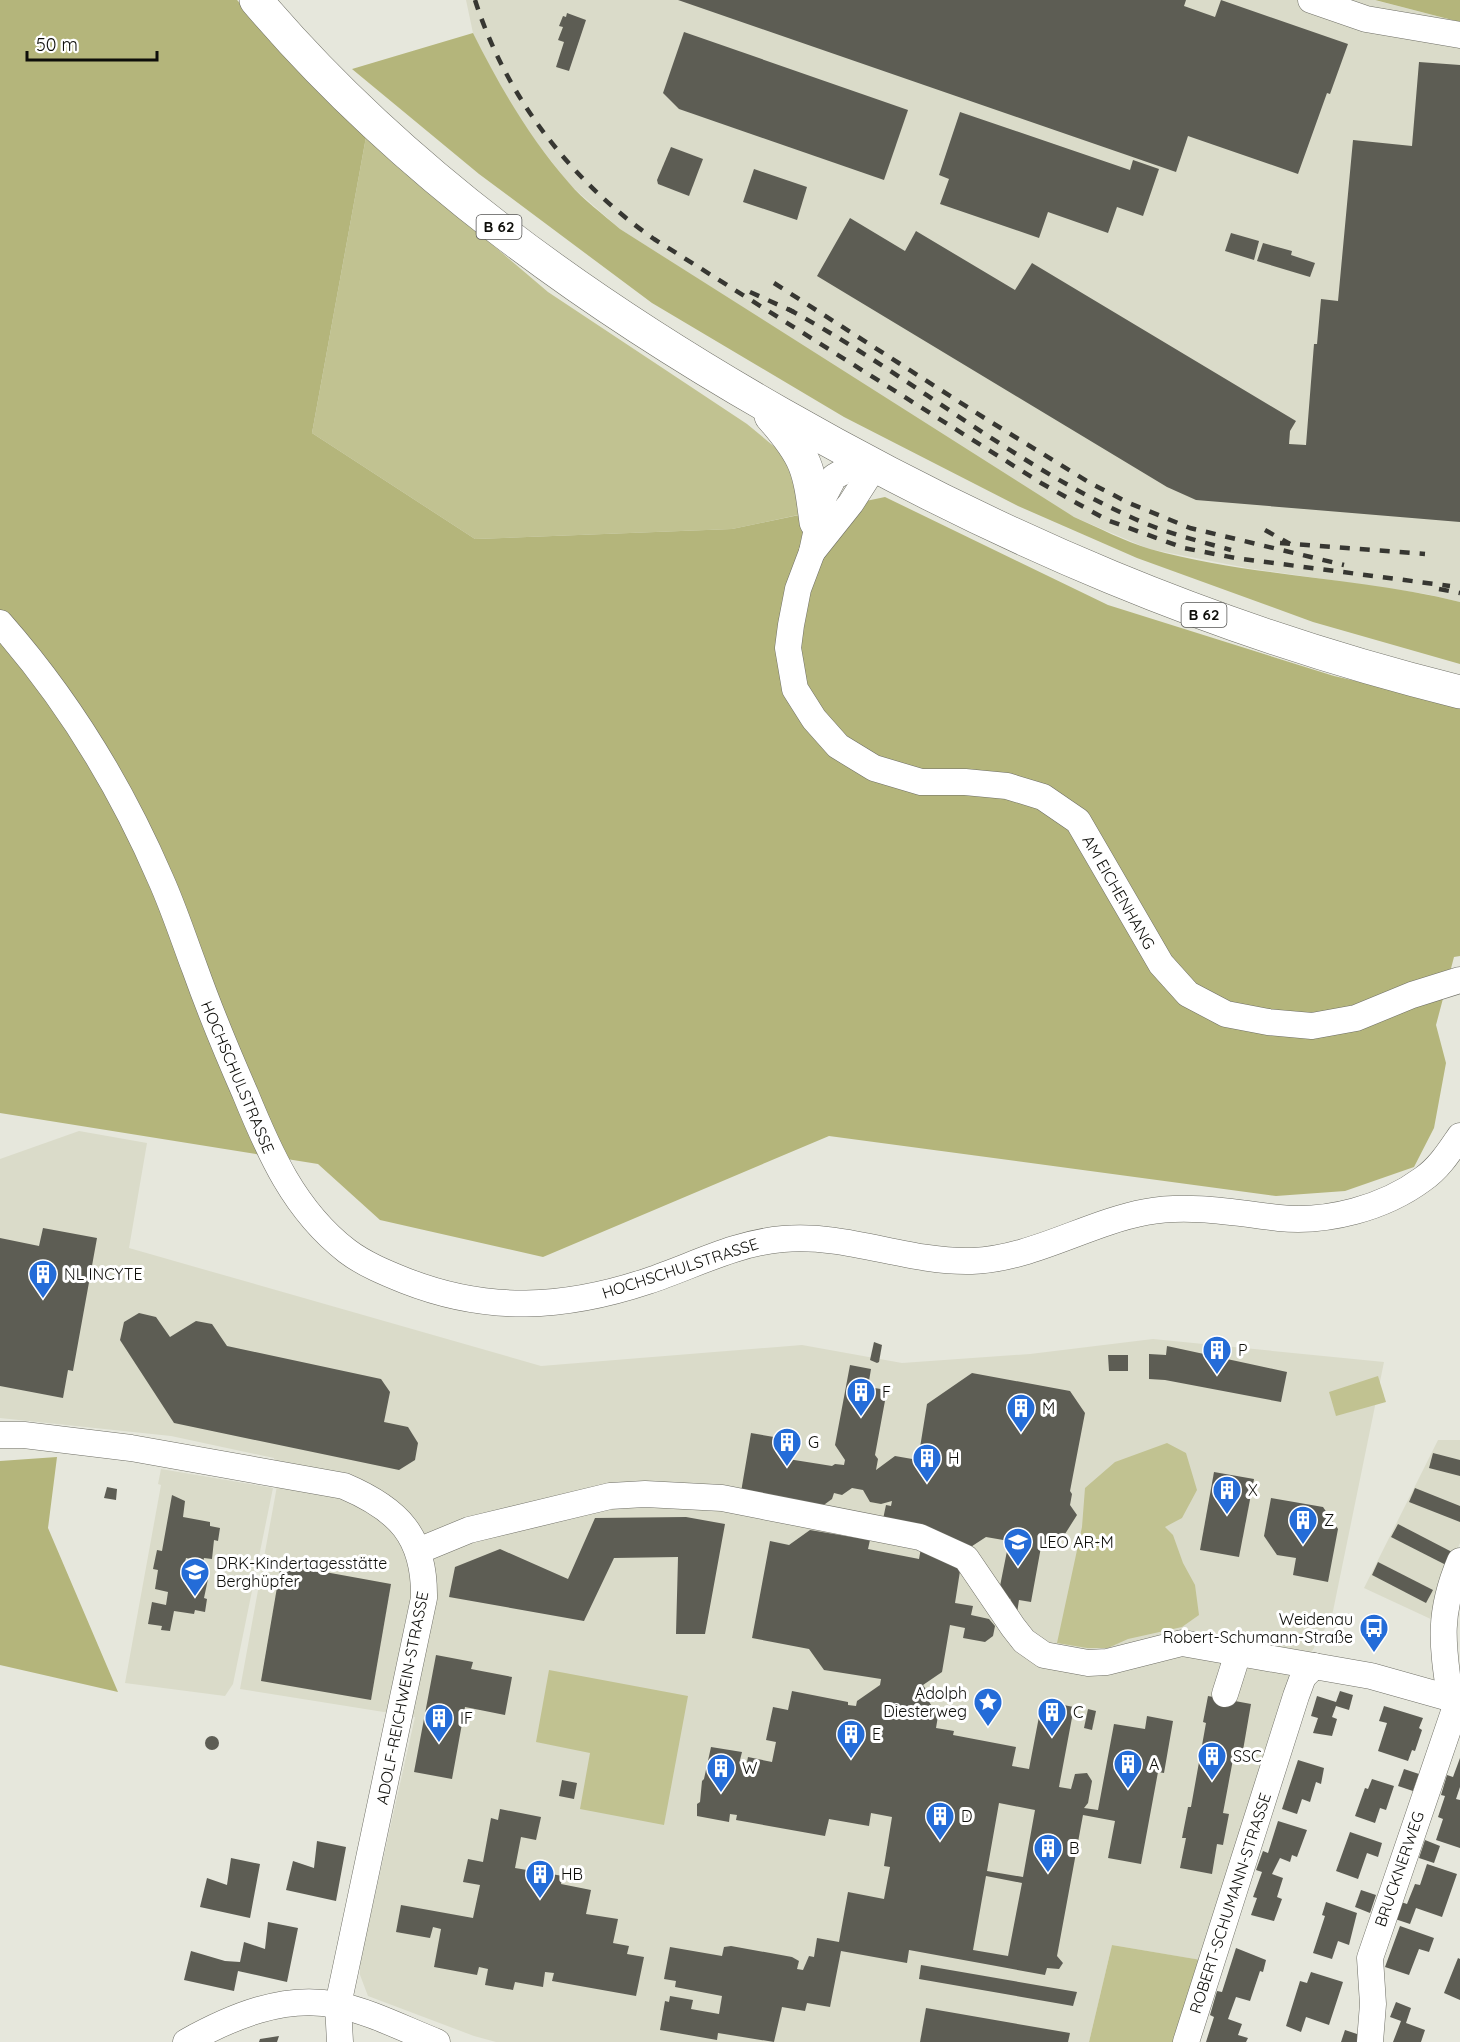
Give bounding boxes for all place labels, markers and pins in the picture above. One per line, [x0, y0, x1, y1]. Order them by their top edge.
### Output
building icon: NL INCYTE [27, 1258, 59, 1300]
place label: NL INCYTE [64, 1264, 142, 1284]
building icon: P [1201, 1334, 1233, 1376]
place label: P [1238, 1340, 1248, 1360]
building icon: F [845, 1376, 877, 1418]
place label: F [882, 1382, 891, 1402]
building icon: M [1005, 1392, 1037, 1434]
place label: M [1042, 1398, 1055, 1418]
building icon: G [771, 1426, 803, 1468]
place label: G [808, 1432, 819, 1452]
building icon: H [911, 1442, 943, 1484]
place label: H [948, 1448, 960, 1468]
building icon: X [1211, 1474, 1243, 1516]
place label: X [1248, 1480, 1258, 1500]
building icon: Z [1287, 1504, 1319, 1546]
place label: Z [1324, 1510, 1334, 1530]
school or university icon: LEO AR-M [1002, 1526, 1034, 1568]
place label: LEO AR-M [1039, 1532, 1114, 1552]
place label: DRK-Kindertagesstätte Berghüpfer [216, 1553, 387, 1591]
school or university icon: DRK-Kindertagesstätte Berghüpfer [179, 1556, 211, 1598]
place label: Weidenau Robert-Schumann-Straße [1163, 1609, 1353, 1647]
bus stop icon: Weidenau Robert-Schumann-Straße [1358, 1612, 1390, 1654]
place label: Adolph Diesterweg [883, 1683, 967, 1721]
place icon: Adolph Diesterweg [972, 1686, 1004, 1728]
building icon: C [1036, 1696, 1068, 1738]
building icon: IF [423, 1702, 455, 1744]
place label: C [1073, 1702, 1083, 1722]
place label: IF [460, 1708, 473, 1728]
building icon: E [835, 1718, 867, 1760]
place label: E [872, 1724, 881, 1744]
building icon: SSC [1196, 1740, 1228, 1782]
place label: SSC [1233, 1746, 1261, 1766]
building icon: A [1112, 1748, 1144, 1790]
building icon: W [705, 1752, 737, 1794]
place label: A [1149, 1754, 1159, 1774]
place label: W [742, 1758, 757, 1778]
building icon: D [924, 1800, 956, 1842]
place label: D [961, 1806, 973, 1826]
building icon: B [1032, 1832, 1064, 1874]
place label: B [1069, 1838, 1079, 1858]
building icon: HB [524, 1858, 556, 1900]
place label: HB [561, 1864, 583, 1884]

